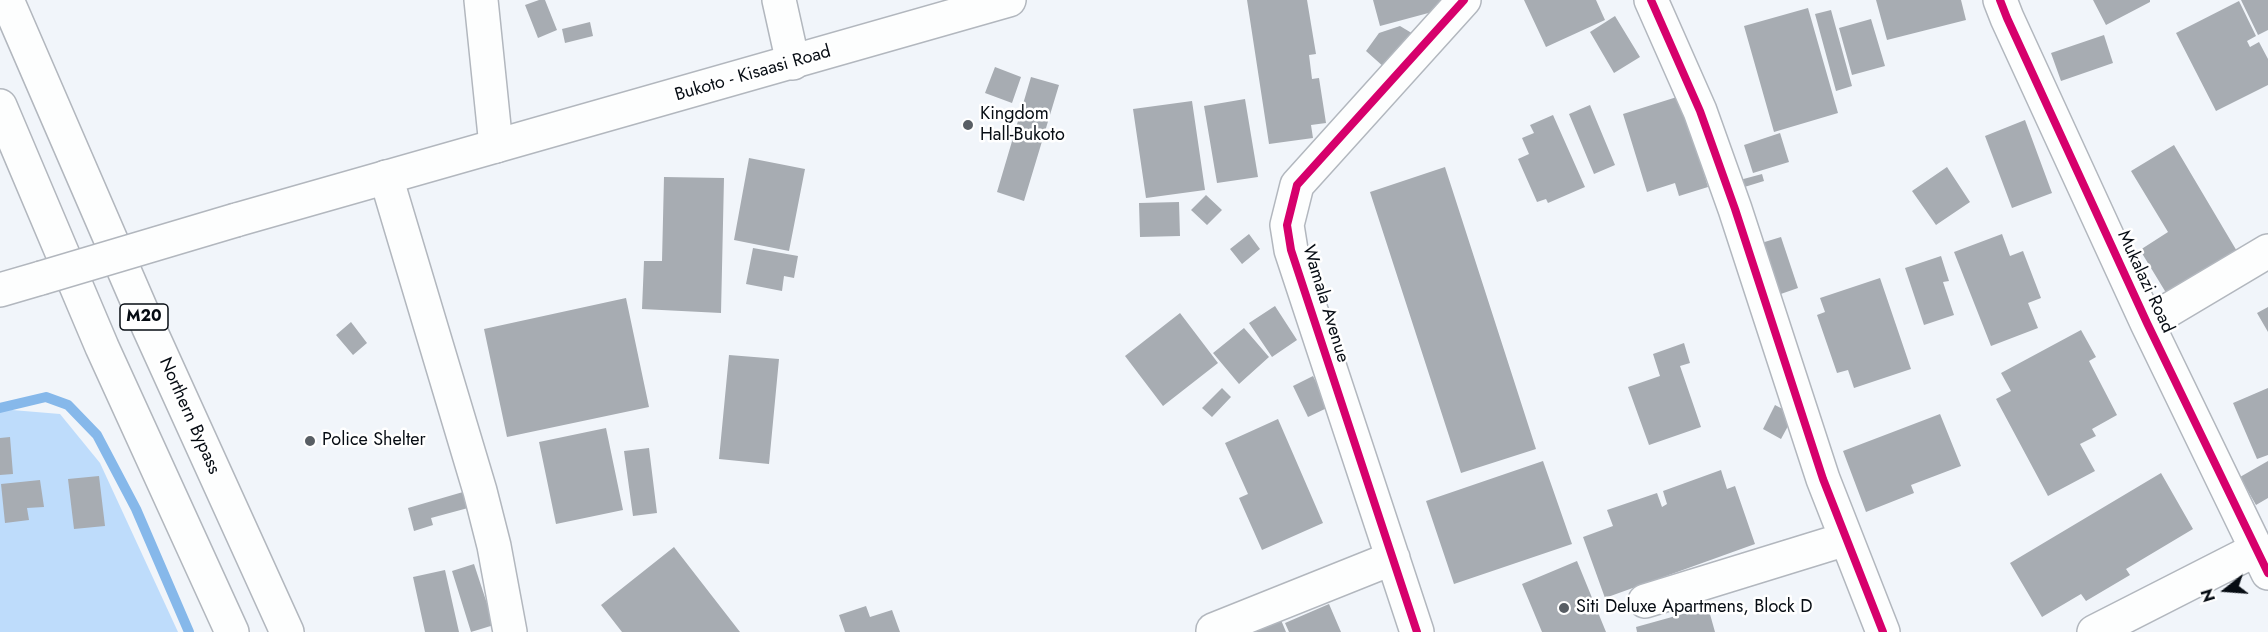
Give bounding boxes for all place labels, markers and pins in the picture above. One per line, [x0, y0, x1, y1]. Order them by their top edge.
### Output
place label: Kingdom Hall-Bukoto [980, 104, 1065, 146]
marker: Kingdom Hall-Bukoto [961, 118, 975, 132]
place label: Police Shelter [322, 430, 426, 452]
marker: Police Shelter [303, 434, 317, 448]
place label: Siti Deluxe Apartmens, Block D [1576, 597, 1812, 619]
marker: Siti Deluxe Apartmens, Block D [1557, 601, 1571, 615]

